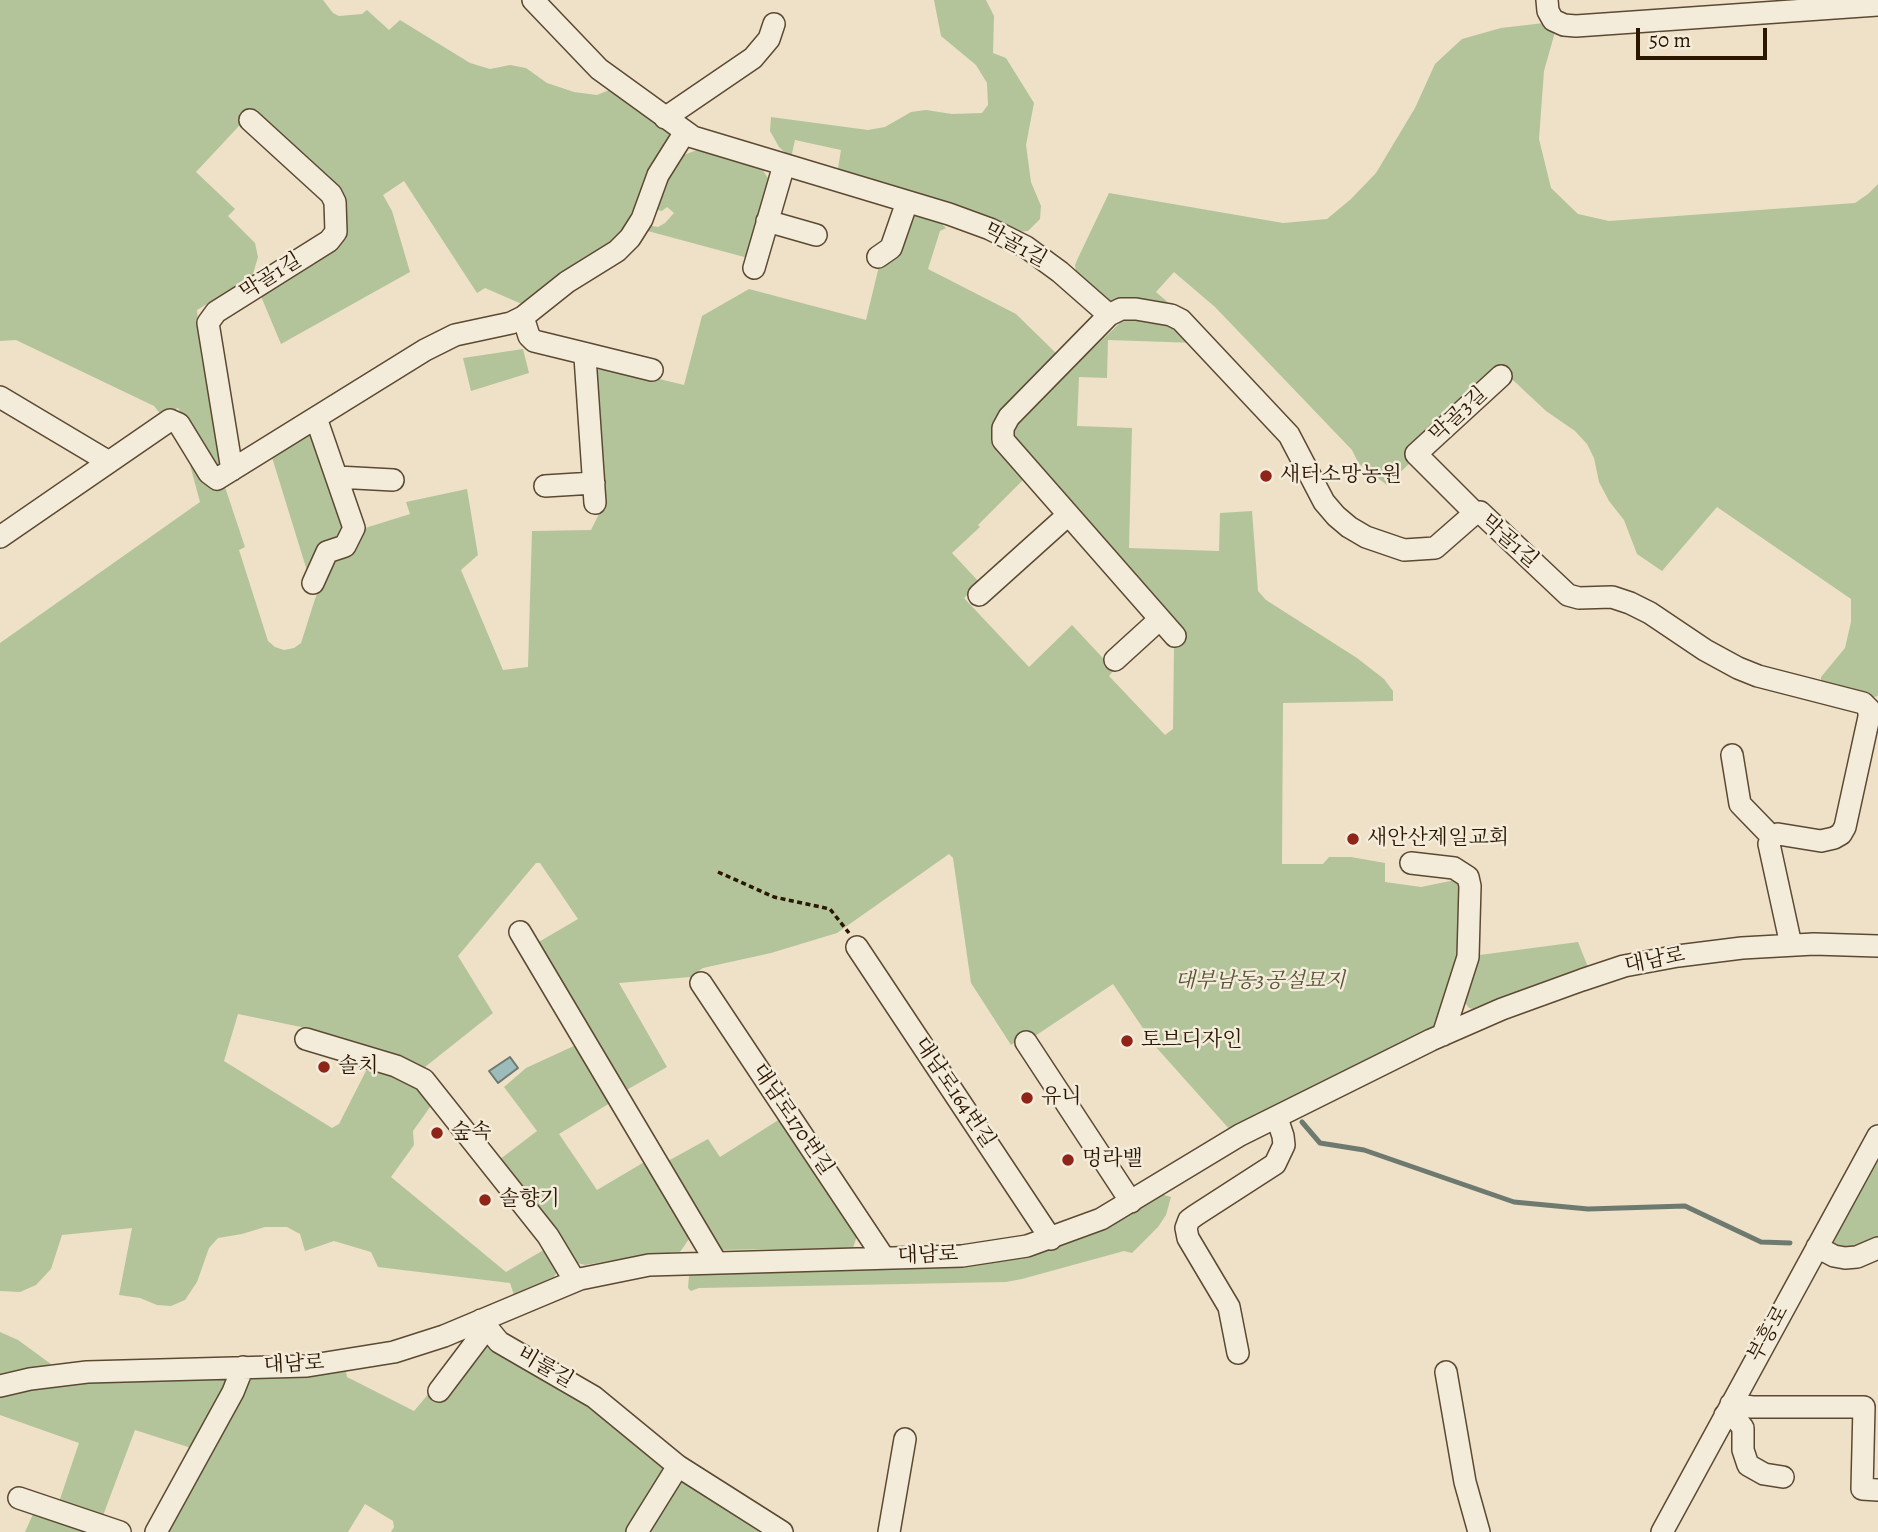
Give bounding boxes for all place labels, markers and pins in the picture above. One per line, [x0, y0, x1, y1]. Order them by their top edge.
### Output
place label: 새터소망농원 [1280, 463, 1402, 489]
marker: 새터소망농원 [1258, 468, 1274, 484]
place label: 새안산제일교회 [1367, 826, 1509, 852]
marker: 새안산제일교회 [1345, 831, 1361, 847]
place label: 토브디자인 [1141, 1028, 1242, 1054]
marker: 토브디자인 [1119, 1033, 1135, 1049]
place label: 솔치 [338, 1054, 379, 1080]
marker: 솔치 [316, 1059, 332, 1075]
place label: 유니 [1041, 1085, 1082, 1111]
marker: 유니 [1019, 1090, 1035, 1106]
place label: 숲속 [451, 1120, 492, 1146]
marker: 숲속 [429, 1125, 445, 1141]
place label: 멍라밸 [1082, 1147, 1143, 1173]
marker: 멍라밸 [1060, 1152, 1076, 1168]
place label: 솔향기 [499, 1187, 560, 1213]
marker: 솔향기 [477, 1192, 493, 1208]

